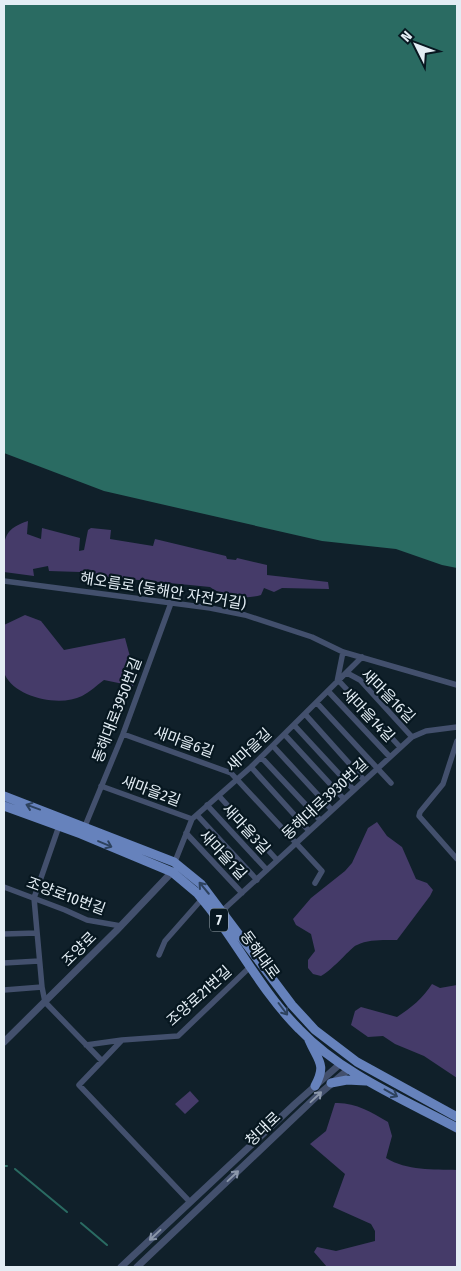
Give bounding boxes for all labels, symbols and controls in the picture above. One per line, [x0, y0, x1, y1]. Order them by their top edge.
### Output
north arrow [391, 20, 441, 70]
text: N [398, 28, 416, 45]
street label: 해오름로 (동해안 자전거길) [79, 569, 247, 613]
street label: 동해대로3950번길 [89, 655, 145, 765]
street label: 새마을16길 [357, 665, 419, 727]
street label: 새마을14길 [338, 684, 398, 746]
street label: 새마을6길 [151, 723, 217, 761]
street label: 새마을길 [223, 725, 275, 775]
street label: 동해대로3930번길 [278, 755, 372, 843]
street label: 새마을2길 [119, 772, 183, 810]
street label: 새마을3길 [218, 800, 274, 858]
one-way arrow [26, 802, 41, 811]
street label: 새마을1길 [196, 827, 250, 883]
one-way arrow [97, 840, 112, 849]
street label: 조양로10번길 [24, 873, 108, 919]
one-way arrow [198, 882, 209, 895]
road number: 7 [210, 908, 228, 932]
street label: 동해대로 [236, 927, 284, 983]
street label: 조양로 [58, 928, 100, 970]
street label: 조양로21번길 [163, 962, 235, 1030]
one-way arrow [277, 1002, 288, 1015]
one-way arrow [384, 1088, 399, 1098]
one-way arrow [310, 1091, 323, 1103]
street label: 청대로 [242, 1108, 284, 1150]
one-way arrow [226, 1170, 239, 1182]
one-way arrow [149, 1229, 162, 1241]

